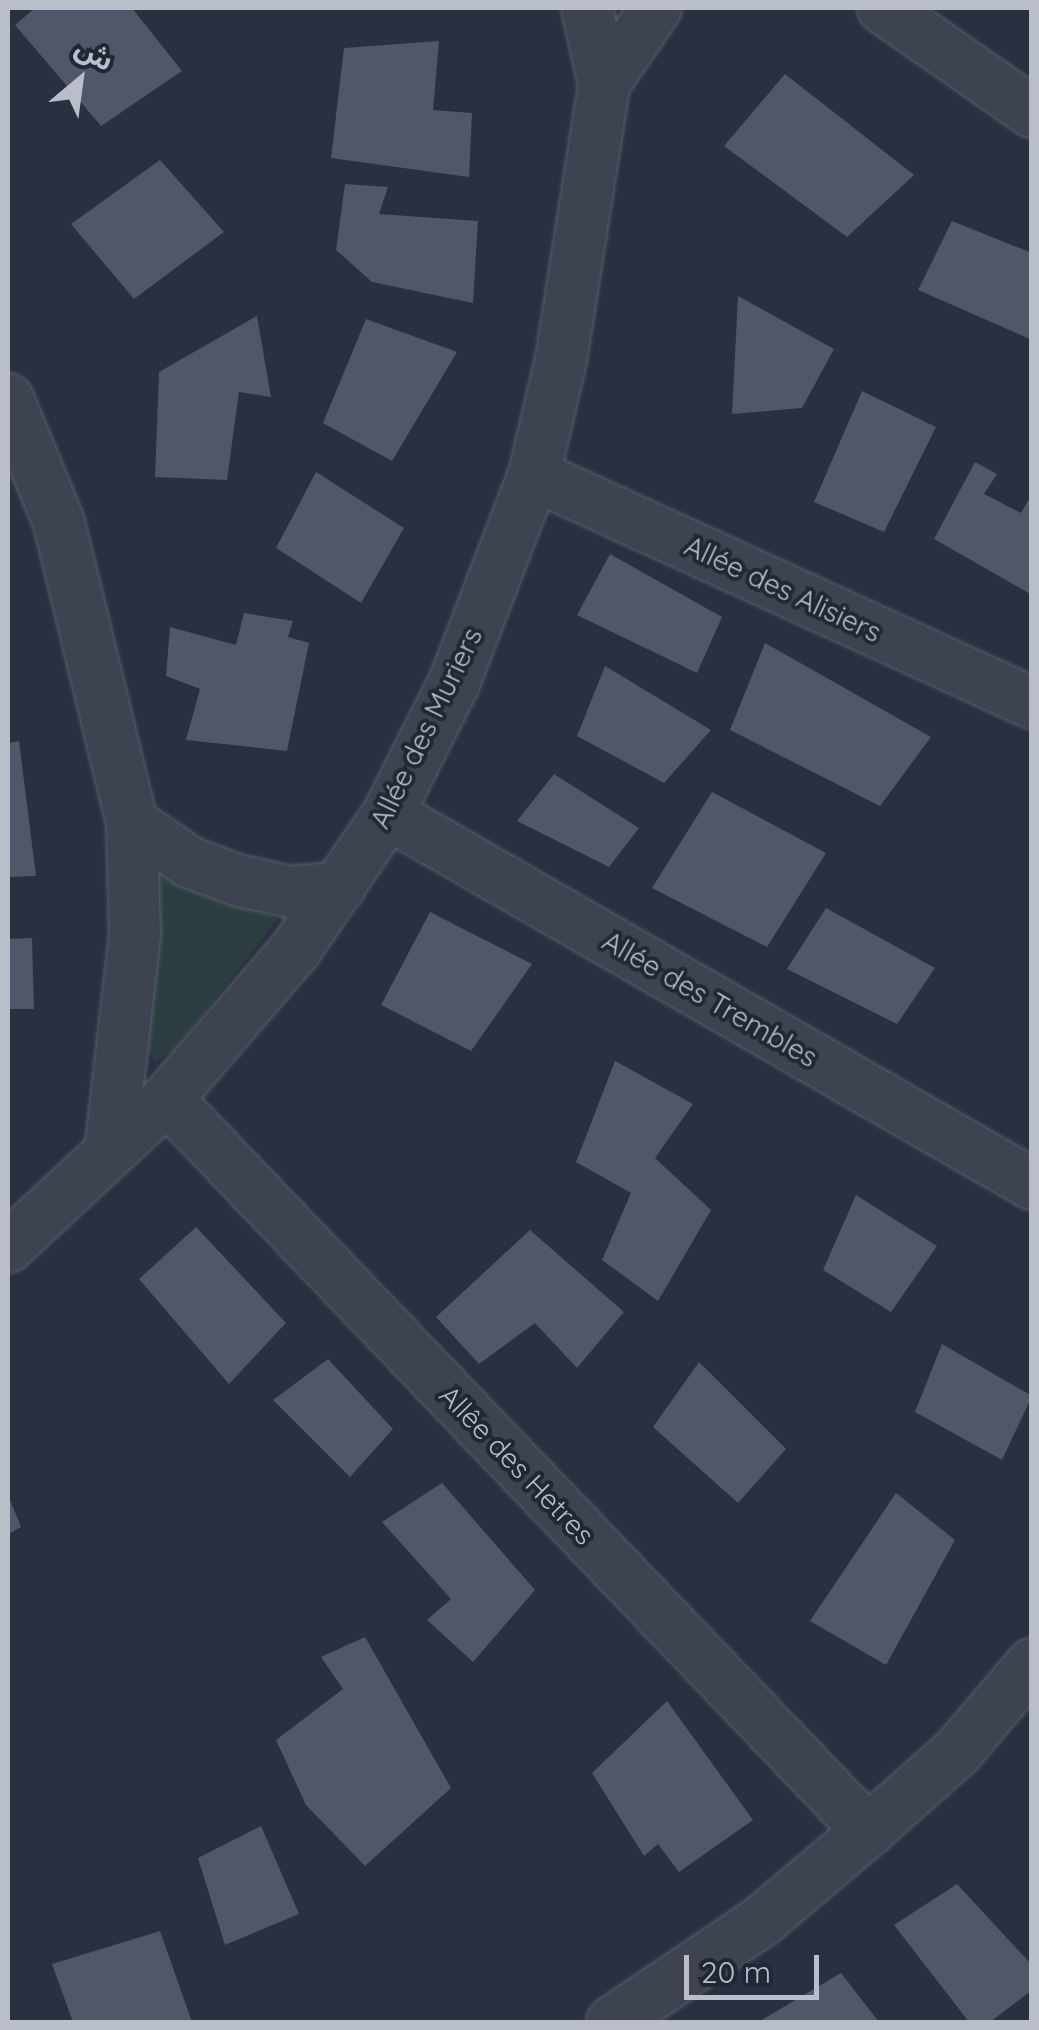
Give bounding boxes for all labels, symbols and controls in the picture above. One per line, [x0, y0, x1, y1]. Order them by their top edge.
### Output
text: ش [70, 29, 120, 78]
north arrow [30, 30, 130, 130]
street label: Allée des Alisiers [679, 529, 887, 649]
street label: Allée des Muriers [363, 622, 489, 834]
street label: Allée des Trembles [597, 924, 823, 1074]
street label: Allêe des Hetres [433, 1378, 601, 1552]
scale bar [689, 1935, 824, 1997]
text: 20 m [701, 1953, 771, 1991]

